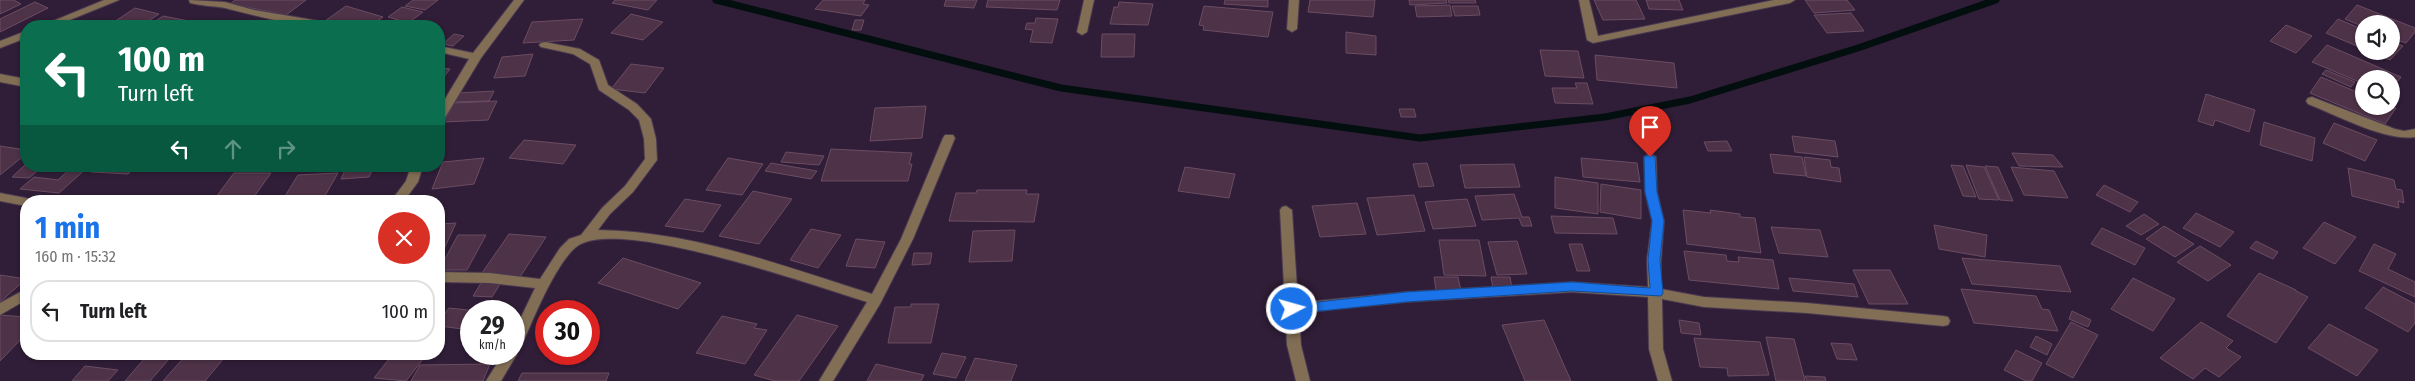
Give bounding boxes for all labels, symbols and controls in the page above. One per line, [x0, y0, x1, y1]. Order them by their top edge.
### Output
map controls [2355, 15, 2400, 115]
button: sound [2355, 15, 2400, 60]
text: 100 m [118, 38, 205, 80]
icon: left [35, 40, 100, 105]
button: search [2355, 70, 2400, 115]
text: Turn left [118, 80, 194, 107]
pin [1629, 106, 1671, 157]
icon: arrive [1636, 113, 1664, 141]
icon: left [166, 135, 194, 163]
icon: ahead [219, 135, 247, 163]
icon: right [272, 135, 300, 163]
text: 1 min [35, 210, 100, 246]
button: close [378, 212, 430, 264]
text: 160 m · 15:32 [35, 247, 116, 266]
position arrow [1265, 282, 1317, 334]
icon: left [37, 297, 65, 325]
text: Turn left [80, 300, 147, 323]
text: 100 m [382, 300, 428, 323]
speed limit sign: 30 [535, 300, 600, 365]
text: 29 [480, 311, 505, 341]
text: km/h [479, 338, 506, 352]

